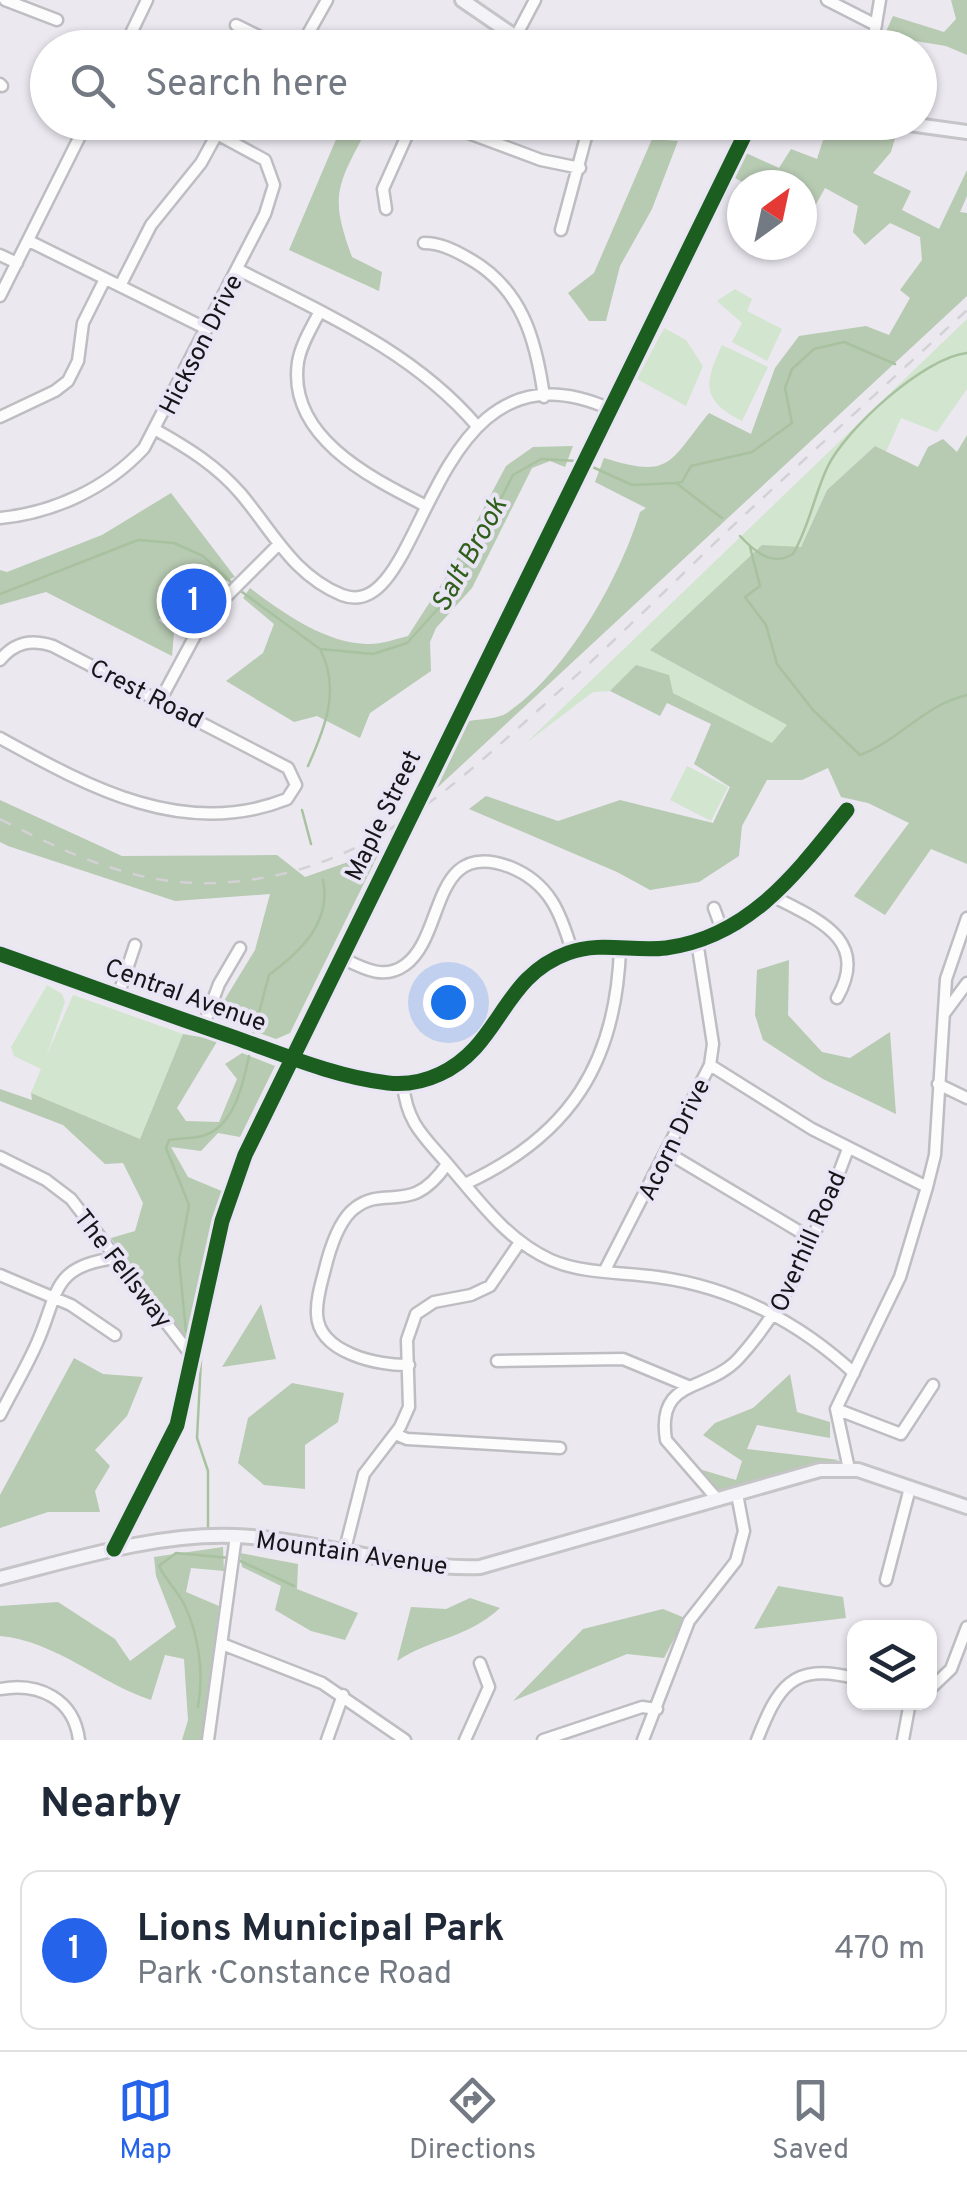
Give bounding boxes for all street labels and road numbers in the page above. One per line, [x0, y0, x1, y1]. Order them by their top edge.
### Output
street label: Hickson Drive [154, 270, 252, 421]
street label: Crest Road [84, 653, 208, 738]
street label: Maple Street [339, 746, 430, 887]
street label: Central Avenue [100, 953, 270, 1041]
street label: Acorn Drive [632, 1074, 719, 1207]
street label: Overhill Road [764, 1167, 855, 1318]
street label: The Fellsway [65, 1204, 178, 1336]
street label: Mountain Avenue [254, 1526, 450, 1584]

